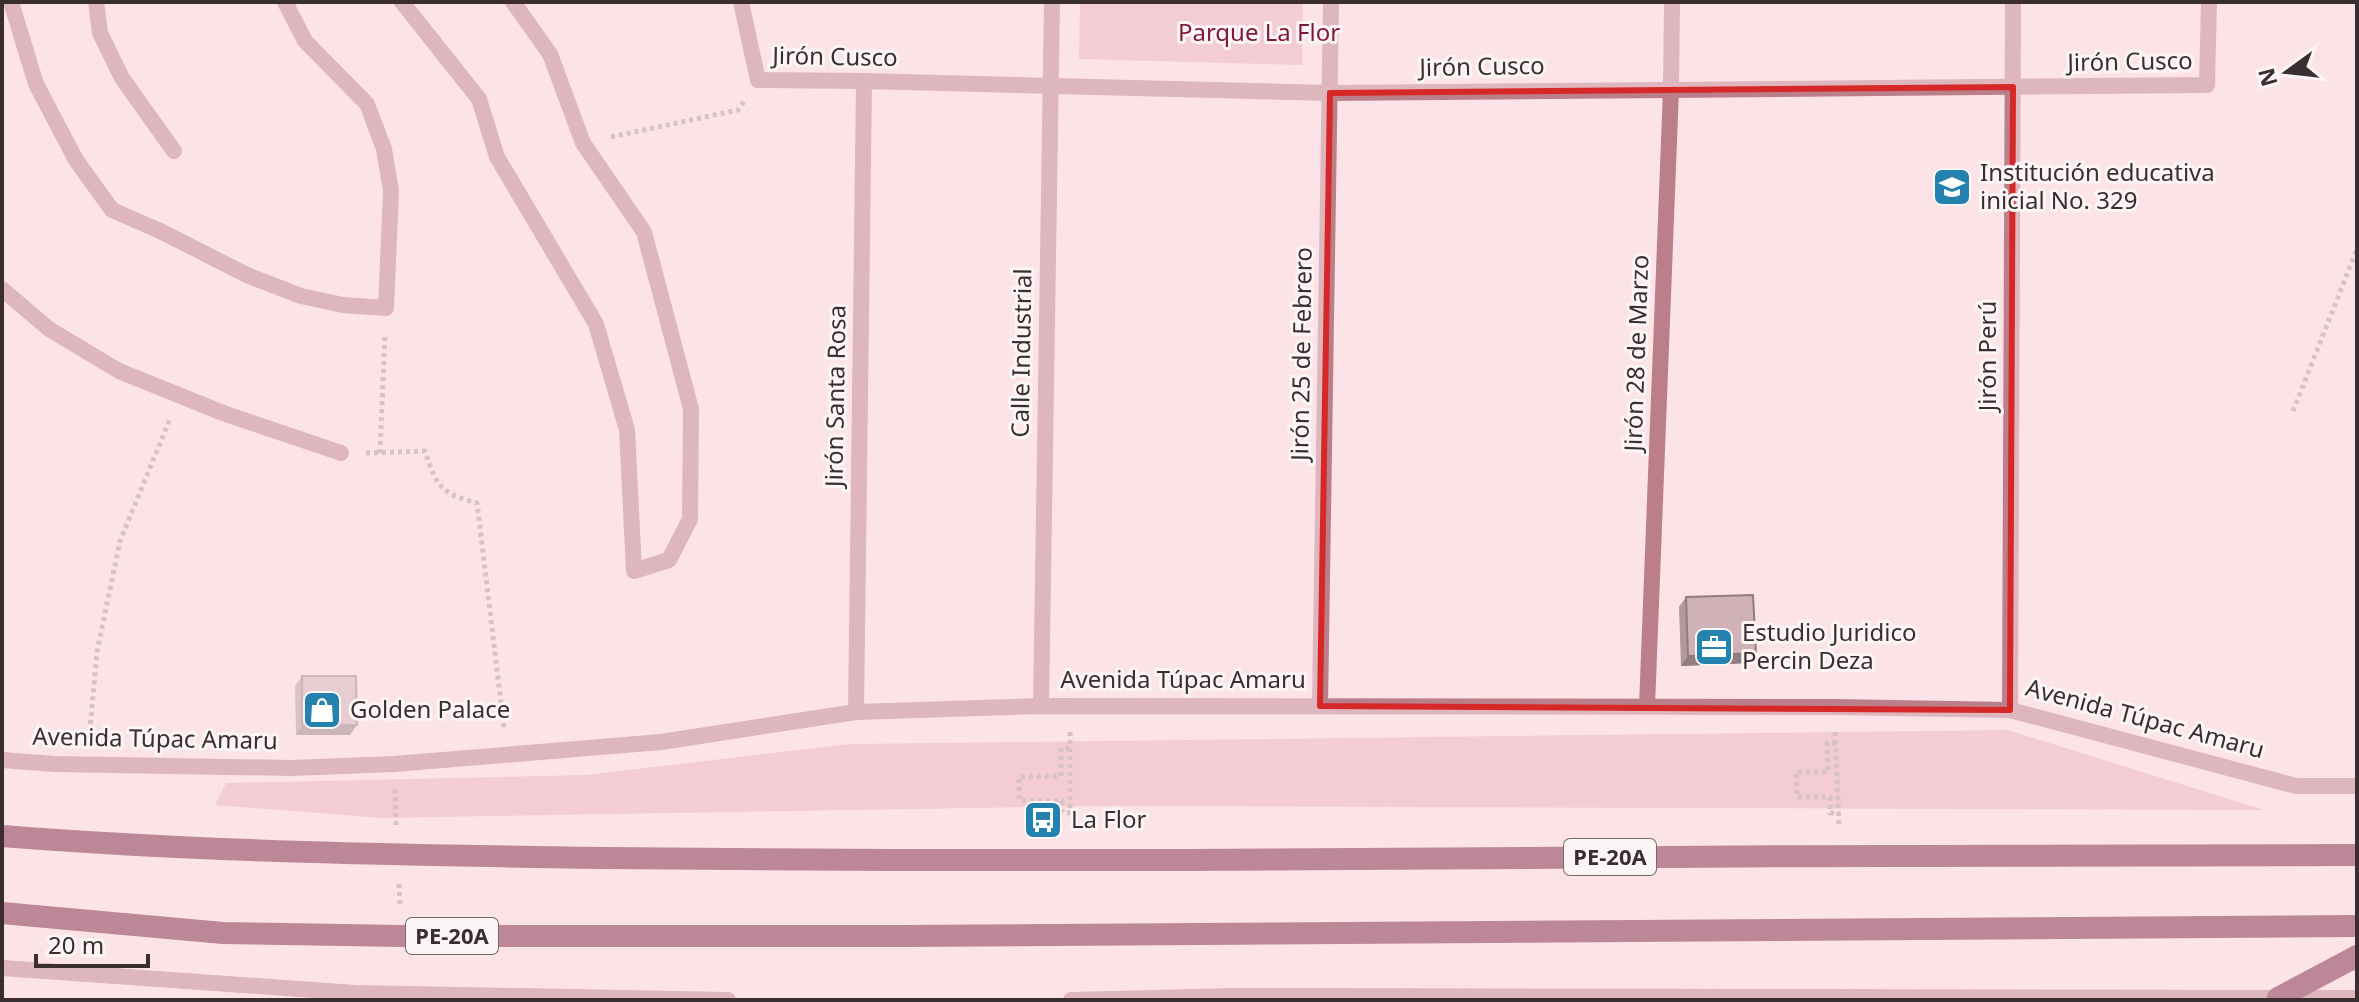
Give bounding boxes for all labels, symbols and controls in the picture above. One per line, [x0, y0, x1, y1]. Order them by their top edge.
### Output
park label: Parque La Flor [1178, 15, 1340, 48]
north arrow [2247, 32, 2327, 112]
street label: Jirón Cusco [770, 38, 898, 73]
street label: Jirón Cusco [2065, 43, 2193, 78]
street label: Jirón Cusco [1417, 48, 1545, 83]
text: N [2250, 65, 2284, 90]
place label: Institución educativa inicial No. 329 [1980, 155, 2215, 216]
school or university icon: Institución educativa inicial No. 329 [1931, 166, 1973, 208]
street label: Jirón 25 de Febrero [1282, 247, 1319, 463]
street label: Jirón 28 de Marzo [1616, 254, 1655, 454]
street label: Calle Industrial [1003, 268, 1038, 438]
street label: Jirón Perú [1970, 301, 2003, 413]
street label: Jirón Santa Rosa [816, 305, 853, 489]
place label: Estudio Juridico Percin Deza [1742, 615, 1917, 676]
office icon: Estudio Juridico Percin Deza [1693, 626, 1735, 668]
street label: Avenida Túpac Amaru [1060, 662, 1306, 695]
street label: Avenida Túpac Amaru [2023, 670, 2268, 765]
shop icon: Golden Palace [301, 689, 343, 731]
place label: Golden Palace [350, 692, 510, 725]
street label: Avenida Túpac Amaru [32, 719, 278, 756]
bus stop icon: La Flor [1022, 799, 1064, 841]
place label: La Flor [1071, 802, 1146, 835]
road number: PE-20A [1564, 839, 1656, 875]
scale bar [36, 918, 148, 968]
road number: PE-20A [406, 918, 498, 954]
text: 20 m [48, 928, 104, 961]

